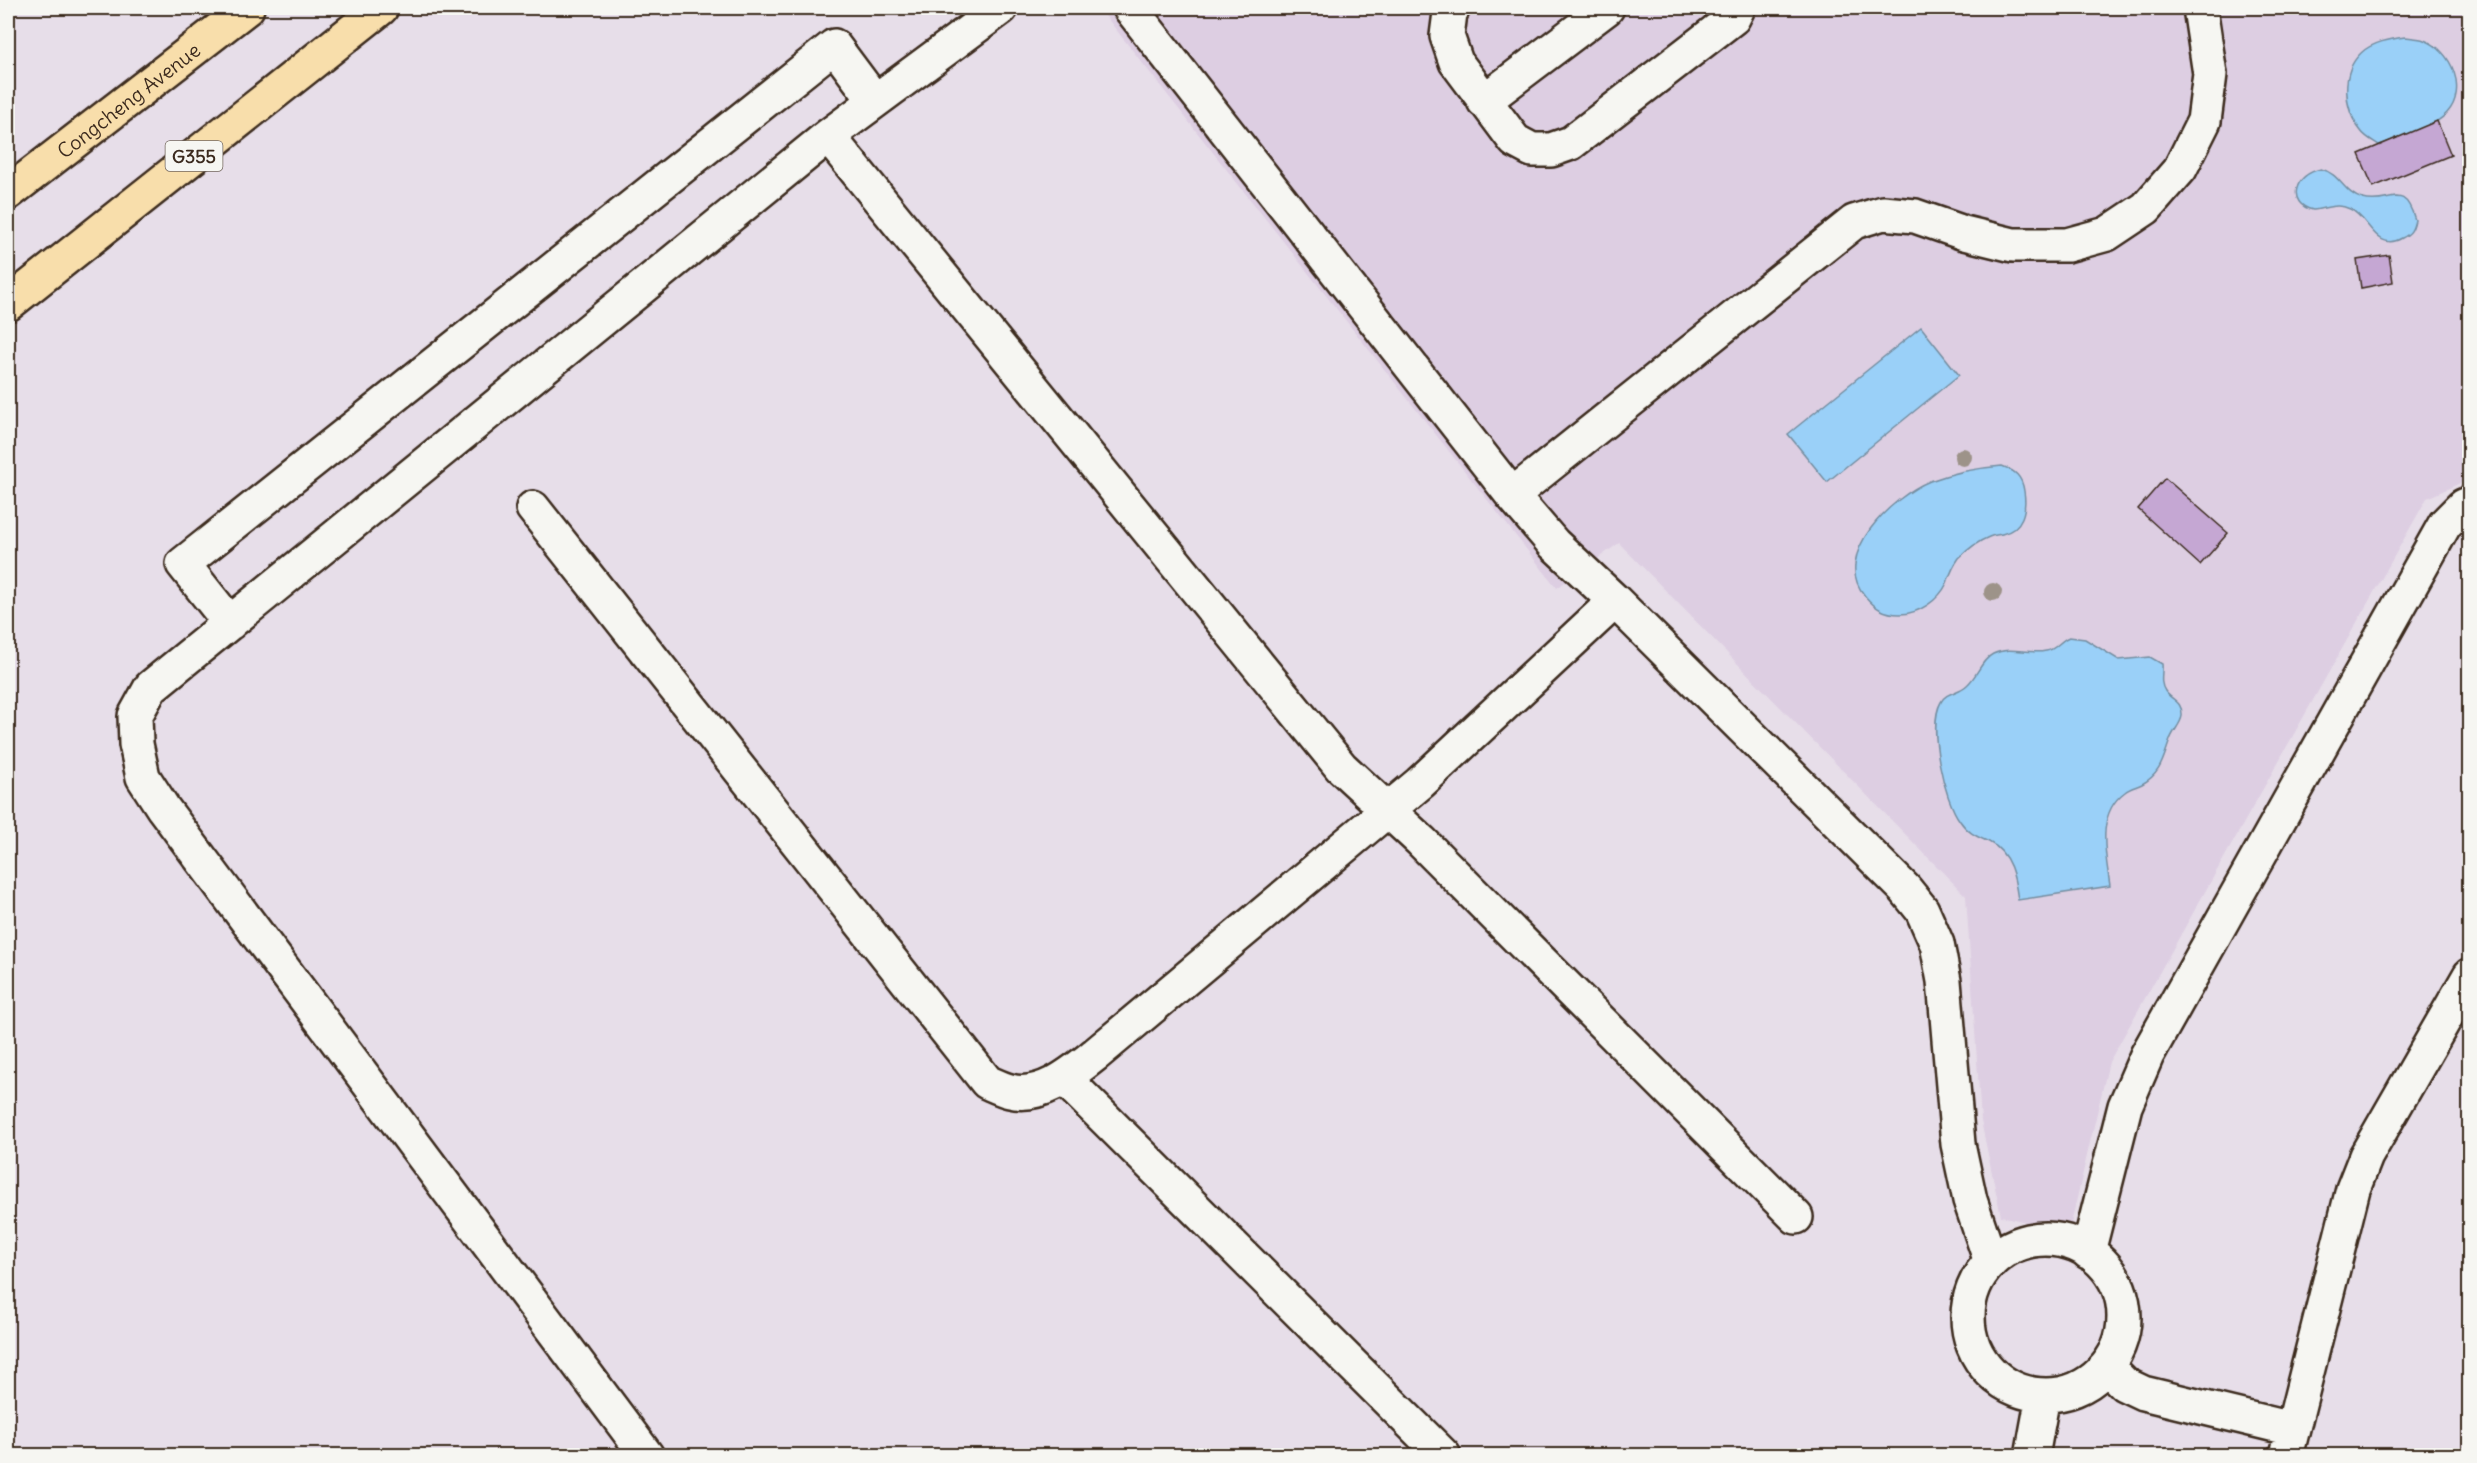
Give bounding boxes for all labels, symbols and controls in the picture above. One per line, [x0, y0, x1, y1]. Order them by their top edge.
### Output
street label: Congcheng Avenue [52, 37, 205, 163]
road number: G355 [166, 141, 222, 171]

